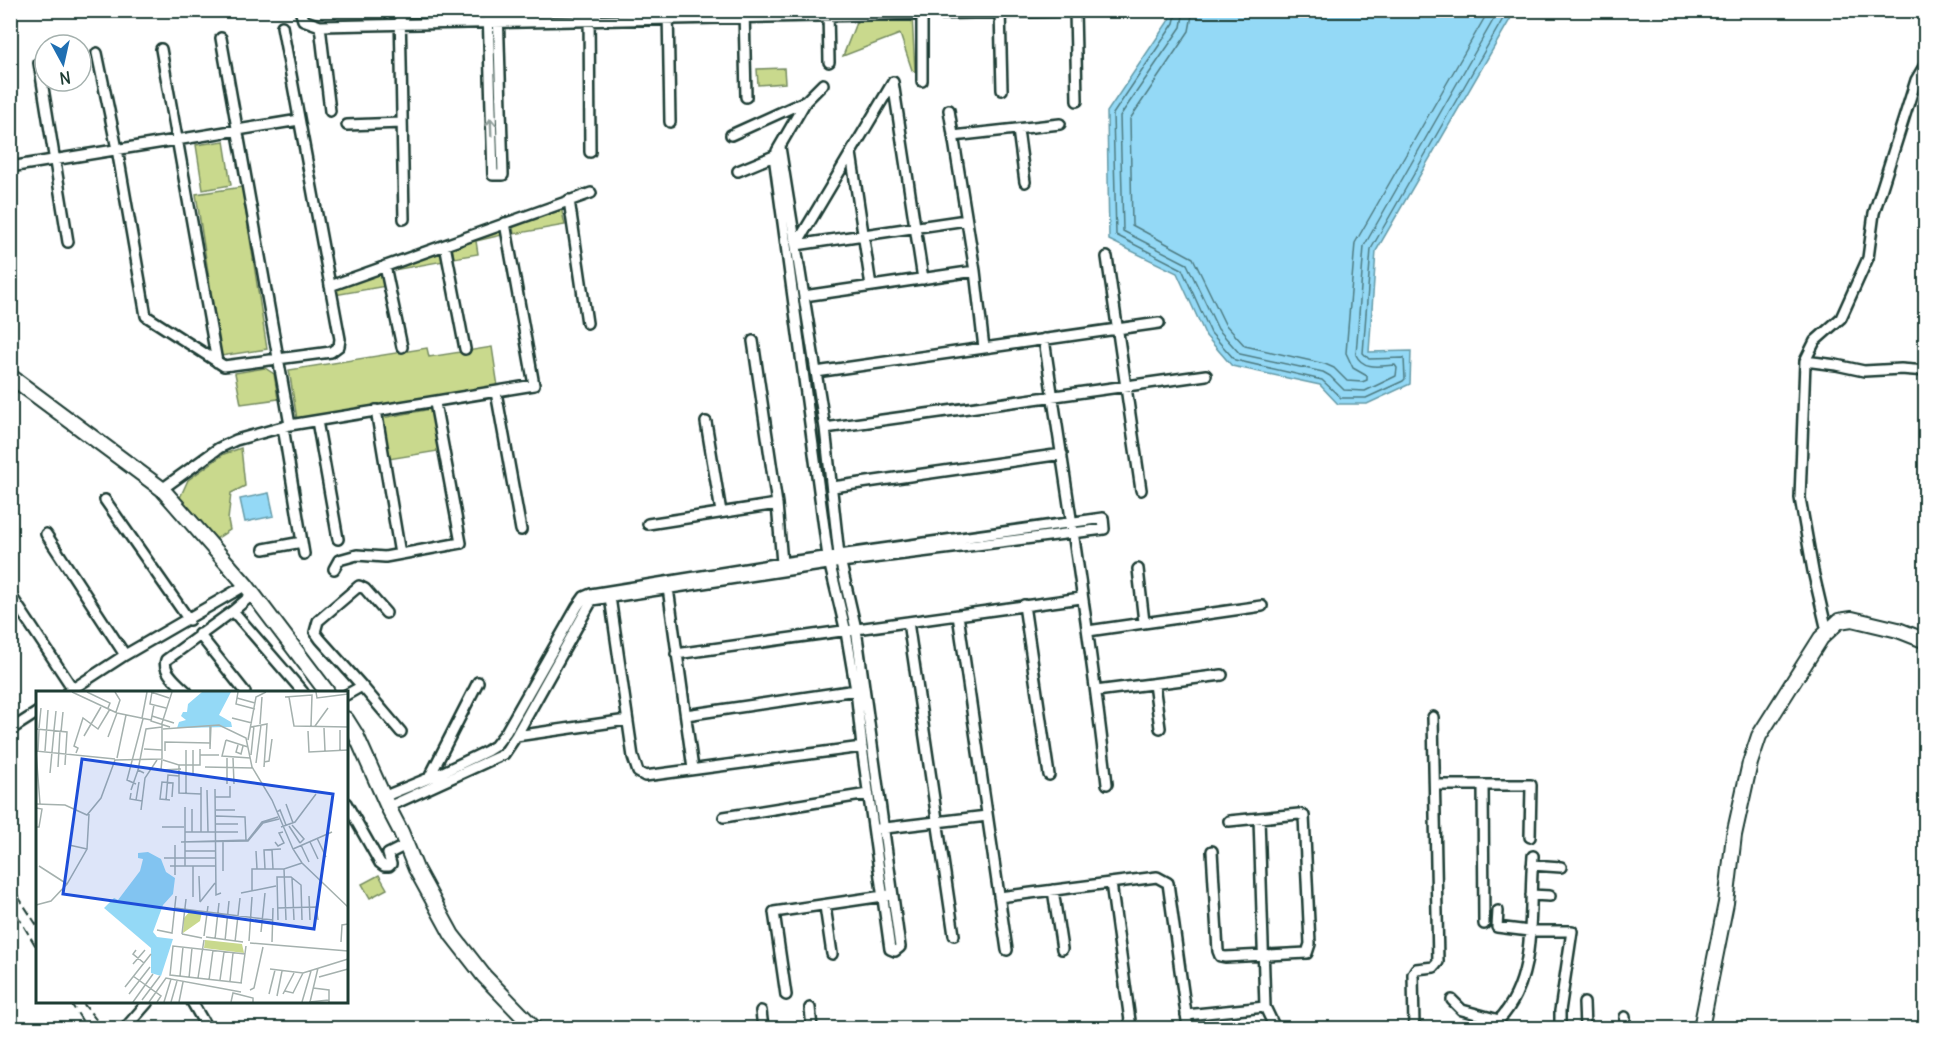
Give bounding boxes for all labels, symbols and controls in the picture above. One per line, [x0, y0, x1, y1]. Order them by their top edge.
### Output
north arrow [33, 33, 93, 93]
text: N [58, 67, 72, 89]
one-way arrow [486, 118, 497, 138]
inset map [36, 691, 348, 1003]

